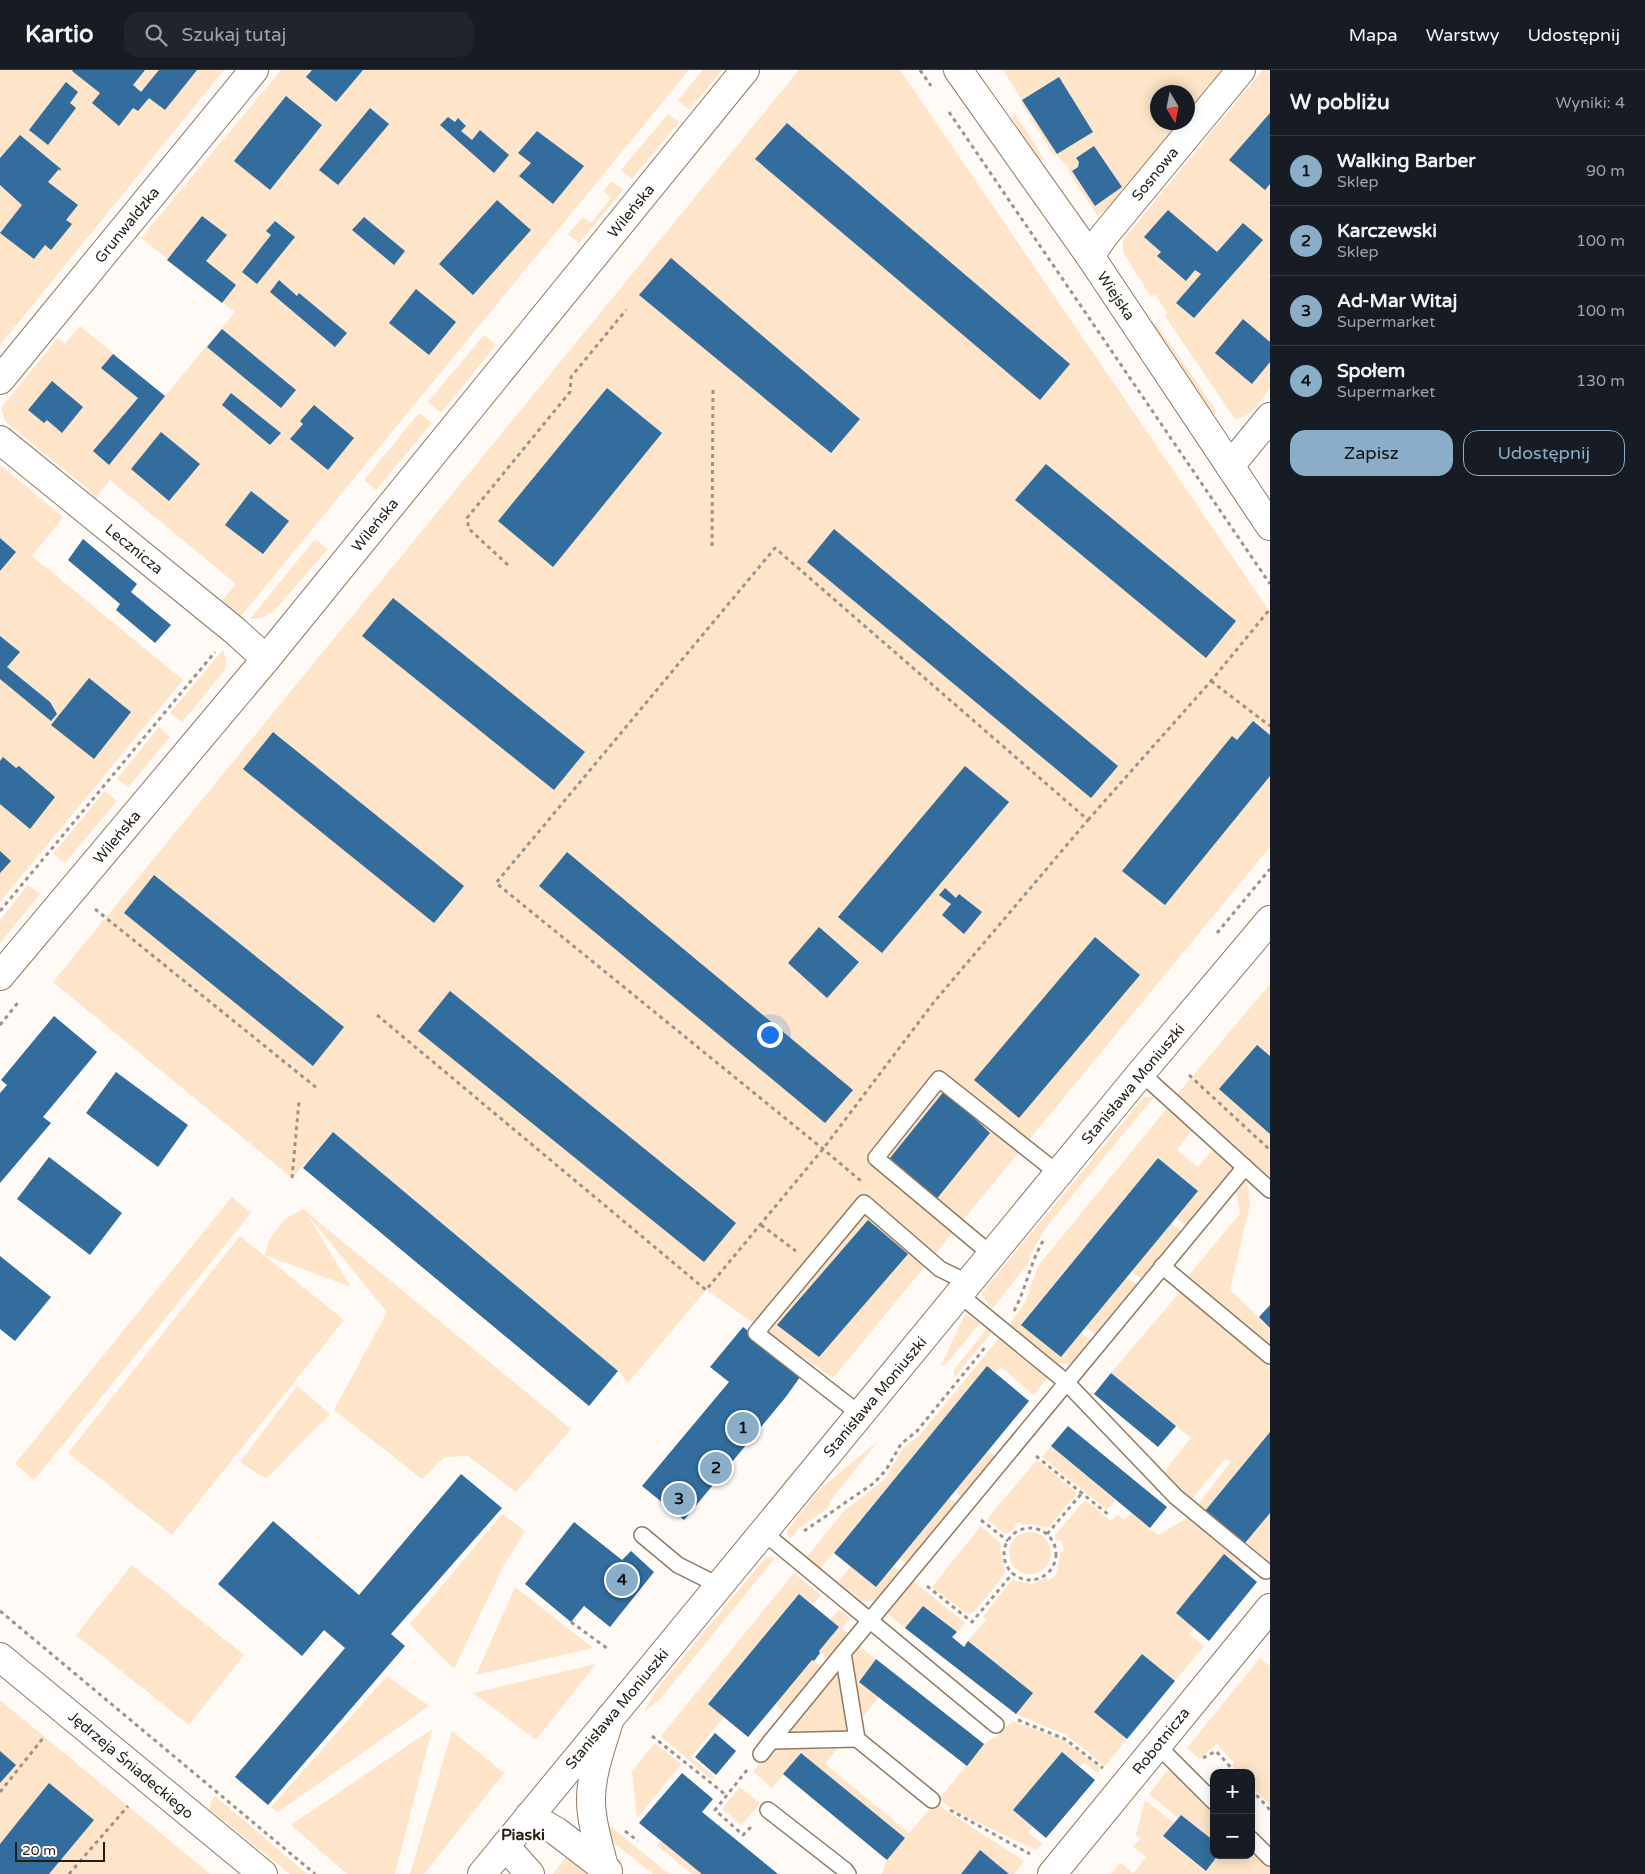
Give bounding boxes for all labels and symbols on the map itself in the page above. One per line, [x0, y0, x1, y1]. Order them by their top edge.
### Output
north arrow [1150, 85, 1195, 130]
street label: Sosnowa [1128, 143, 1182, 205]
street label: Wileńska [604, 181, 658, 241]
street label: Grunwaldzka [91, 183, 163, 267]
street label: Wiejska [1093, 268, 1139, 324]
street label: Wileńska [348, 495, 402, 555]
street label: Lecznicza [101, 520, 167, 578]
street label: Wileńska [90, 807, 144, 867]
street label: Stanisława Moniuszki [1077, 1020, 1189, 1148]
your location [757, 1022, 783, 1048]
street label: Stanisława Moniuszki [819, 1333, 931, 1461]
pin: 1 [727, 1409, 759, 1447]
pin: 2 [700, 1449, 732, 1487]
pin: 3 [663, 1480, 695, 1518]
pin: 4 [606, 1561, 638, 1599]
street label: Stanisława Moniuszki [561, 1645, 673, 1773]
street label: Robotnicza [1129, 1704, 1193, 1778]
street label: Jędrzeja Śniadeckiego [65, 1707, 197, 1823]
district label: Piaski [501, 1825, 545, 1845]
scale bar [15, 1839, 105, 1862]

